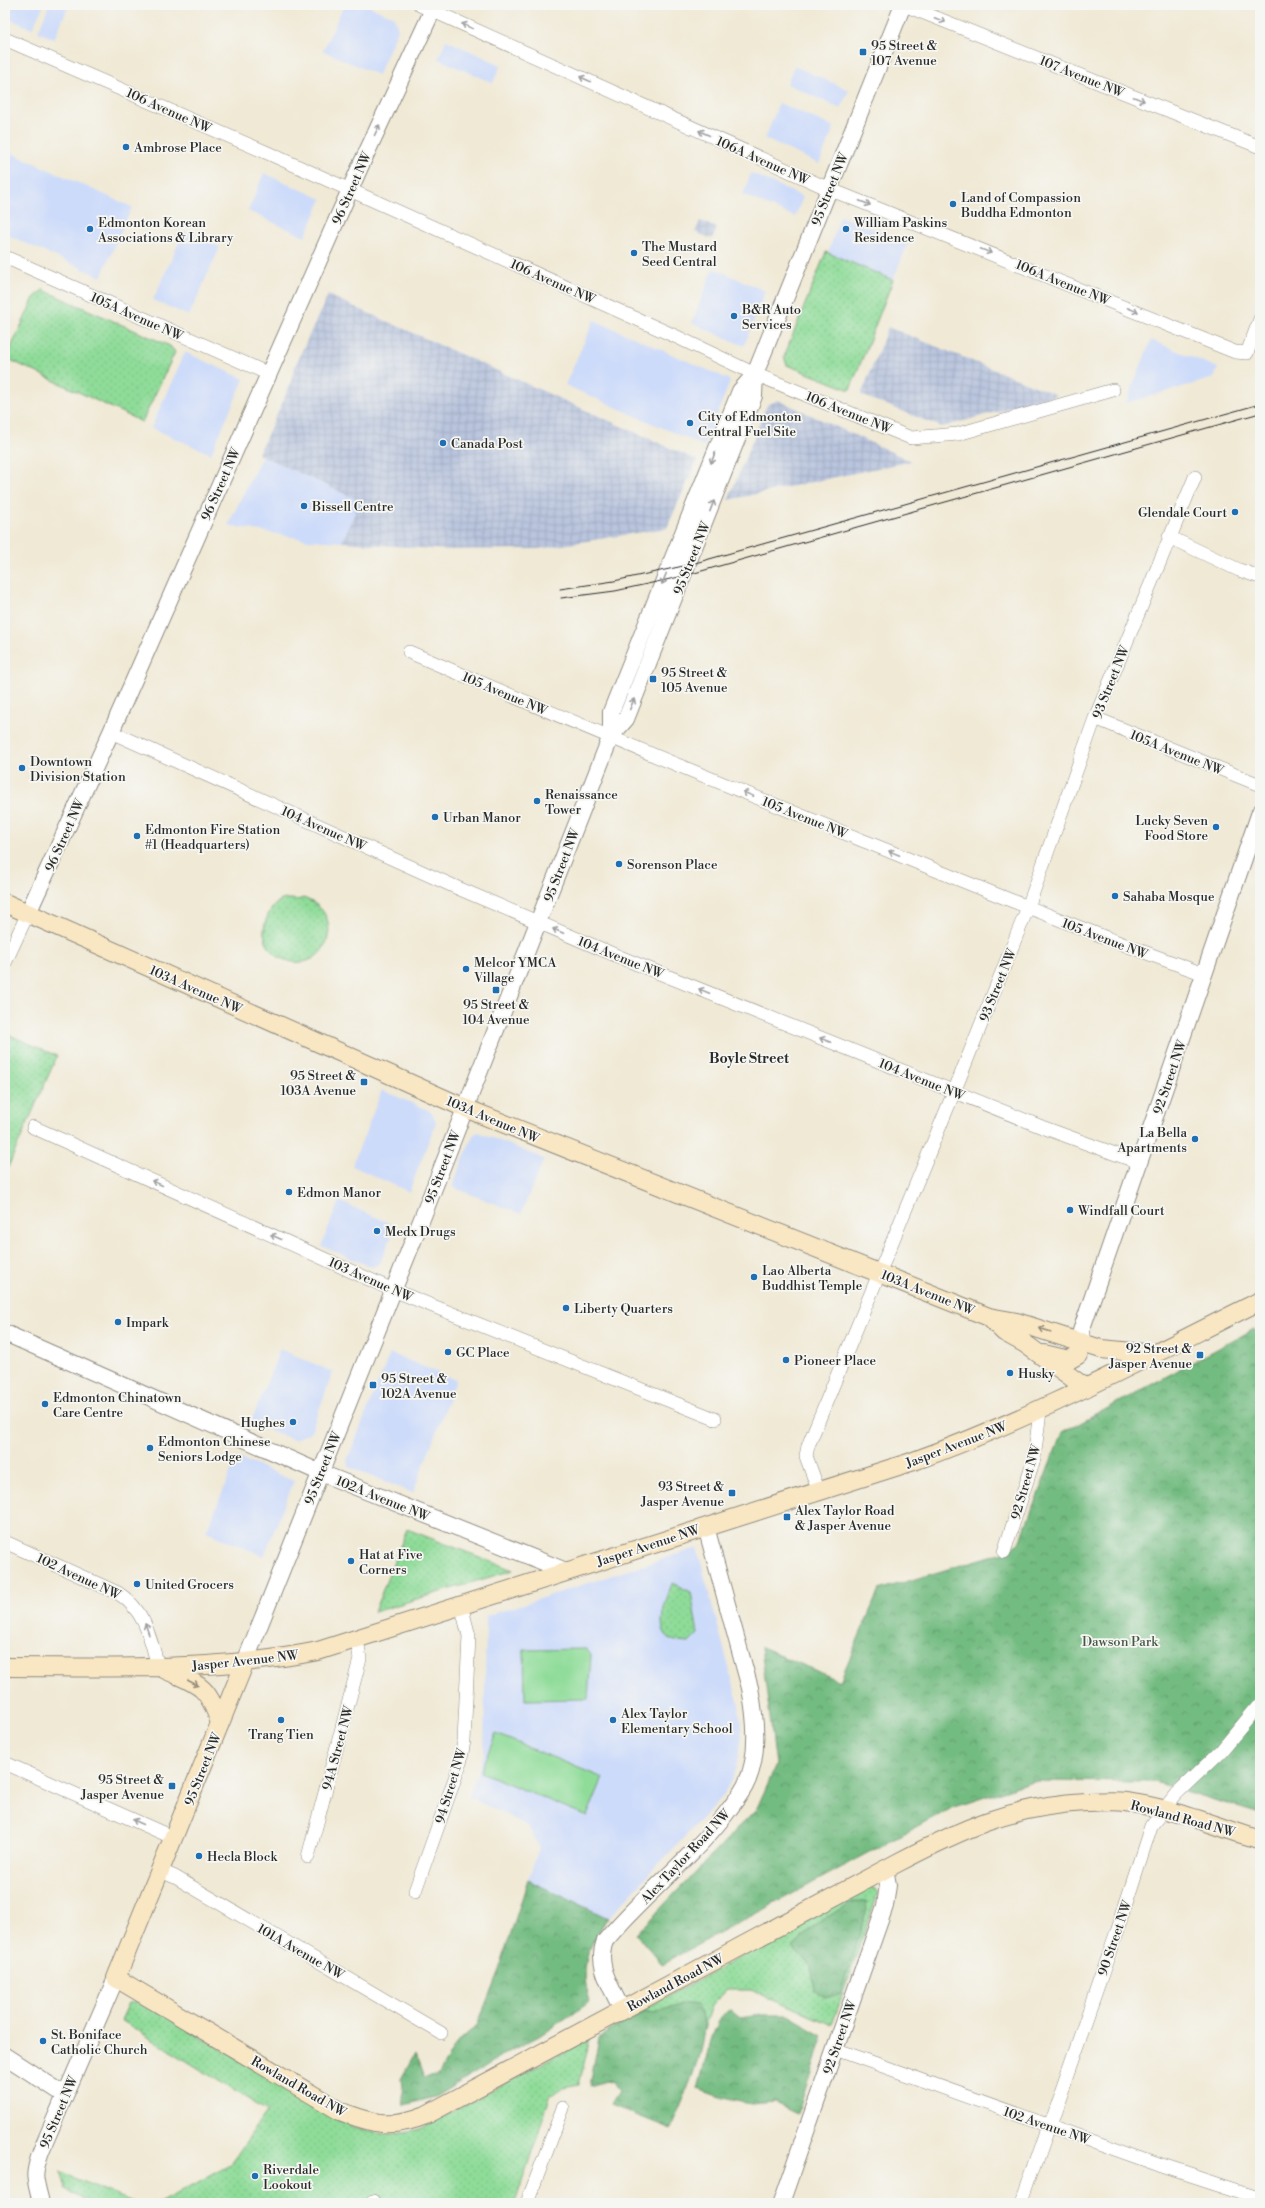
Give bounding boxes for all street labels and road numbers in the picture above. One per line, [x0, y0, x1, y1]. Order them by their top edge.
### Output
street label: 107 Avenue NW [1037, 53, 1127, 102]
street label: 106 Avenue NW [124, 85, 215, 137]
street label: 106A Avenue NW [714, 133, 813, 189]
street label: 96 Street NW [329, 148, 376, 227]
street label: 95 Street NW [808, 149, 852, 228]
street label: 106 Avenue NW [508, 256, 599, 308]
street label: 106A Avenue NW [1013, 257, 1113, 310]
street label: 105A Avenue NW [88, 289, 186, 345]
street label: 106 Avenue NW [803, 388, 895, 438]
street label: 96 Street NW [198, 444, 245, 523]
street label: 95 Street NW [670, 518, 714, 597]
street label: 93 Street NW [1089, 642, 1133, 721]
street label: 105 Avenue NW [460, 669, 551, 719]
street label: 105A Avenue NW [1127, 727, 1227, 779]
street label: 105 Avenue NW [760, 794, 851, 843]
street label: 96 Street NW [42, 795, 89, 874]
street label: 104 Avenue NW [279, 803, 370, 855]
street label: 95 Street NW [541, 825, 584, 904]
street label: 105 Avenue NW [1059, 915, 1151, 963]
street label: 104 Avenue NW [575, 933, 667, 983]
street label: 93 Street NW [976, 945, 1020, 1024]
street label: 103A Avenue NW [147, 962, 245, 1018]
street label: 92 Street NW [1150, 1037, 1191, 1117]
street label: 104 Avenue NW [876, 1055, 968, 1105]
street label: 103A Avenue NW [444, 1093, 543, 1147]
street label: 95 Street NW [422, 1127, 465, 1206]
street label: 103 Avenue NW [326, 1254, 416, 1306]
street label: 103A Avenue NW [878, 1267, 978, 1319]
street label: Jasper Avenue NW [903, 1418, 1010, 1472]
street label: 95 Street NW [301, 1428, 345, 1507]
street label: 92 Street NW [1008, 1442, 1045, 1522]
street label: 102A Avenue NW [333, 1473, 433, 1525]
street label: Jasper Avenue NW [594, 1521, 703, 1570]
street label: 102 Avenue NW [34, 1550, 124, 1604]
street label: Jasper Avenue NW [190, 1647, 300, 1675]
street label: 94A Street NW [319, 1703, 357, 1792]
street label: 95 Street NW [181, 1729, 225, 1808]
street label: 94 Street NW [432, 1746, 470, 1826]
street label: Rowland Road NW [1129, 1797, 1238, 1841]
street label: Alex Taylor Road NW [637, 1805, 735, 1908]
street label: 90 Street NW [1095, 1897, 1136, 1978]
street label: 101A Avenue NW [254, 1921, 348, 1984]
street label: Rowland Road NW [624, 1950, 728, 2015]
street label: 92 Street NW [820, 1997, 861, 2077]
street label: Rowland Road NW [248, 2053, 350, 2121]
street label: 95 Street NW [36, 2073, 82, 2151]
street label: 102 Avenue NW [1001, 2104, 1093, 2149]

